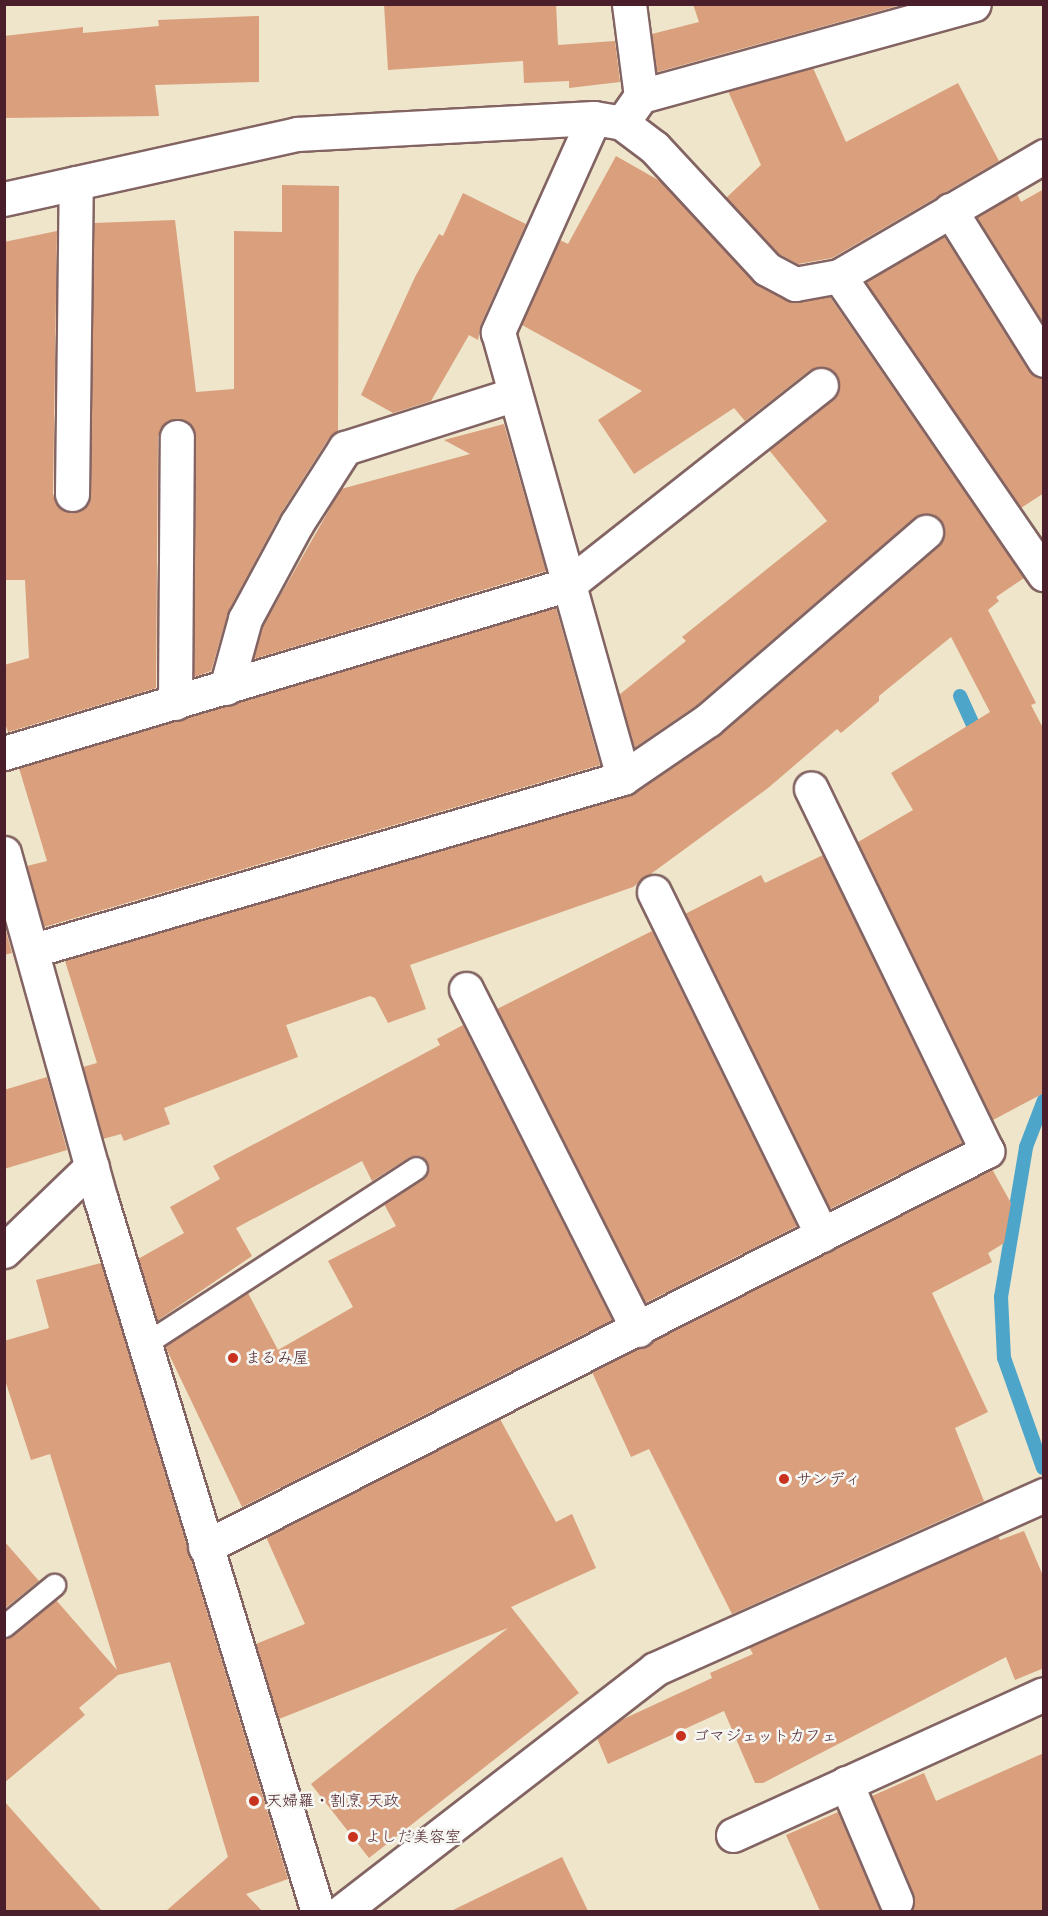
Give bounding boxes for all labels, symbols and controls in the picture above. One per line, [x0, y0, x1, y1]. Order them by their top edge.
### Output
place label: まるみ屋 [245, 1348, 309, 1368]
marker: まるみ屋 [226, 1351, 240, 1365]
place label: サンディ [796, 1469, 860, 1489]
marker: サンディ [777, 1472, 791, 1486]
place label: ゴマジェットカフェ [693, 1726, 837, 1746]
marker: ゴマジェットカフェ [674, 1729, 688, 1743]
place label: 天婦羅・割烹 天政 [266, 1791, 399, 1811]
marker: 天婦羅・割烹 天政 [247, 1794, 261, 1808]
place label: よしだ美容室 [365, 1827, 461, 1847]
marker: よしだ美容室 [346, 1830, 360, 1844]

